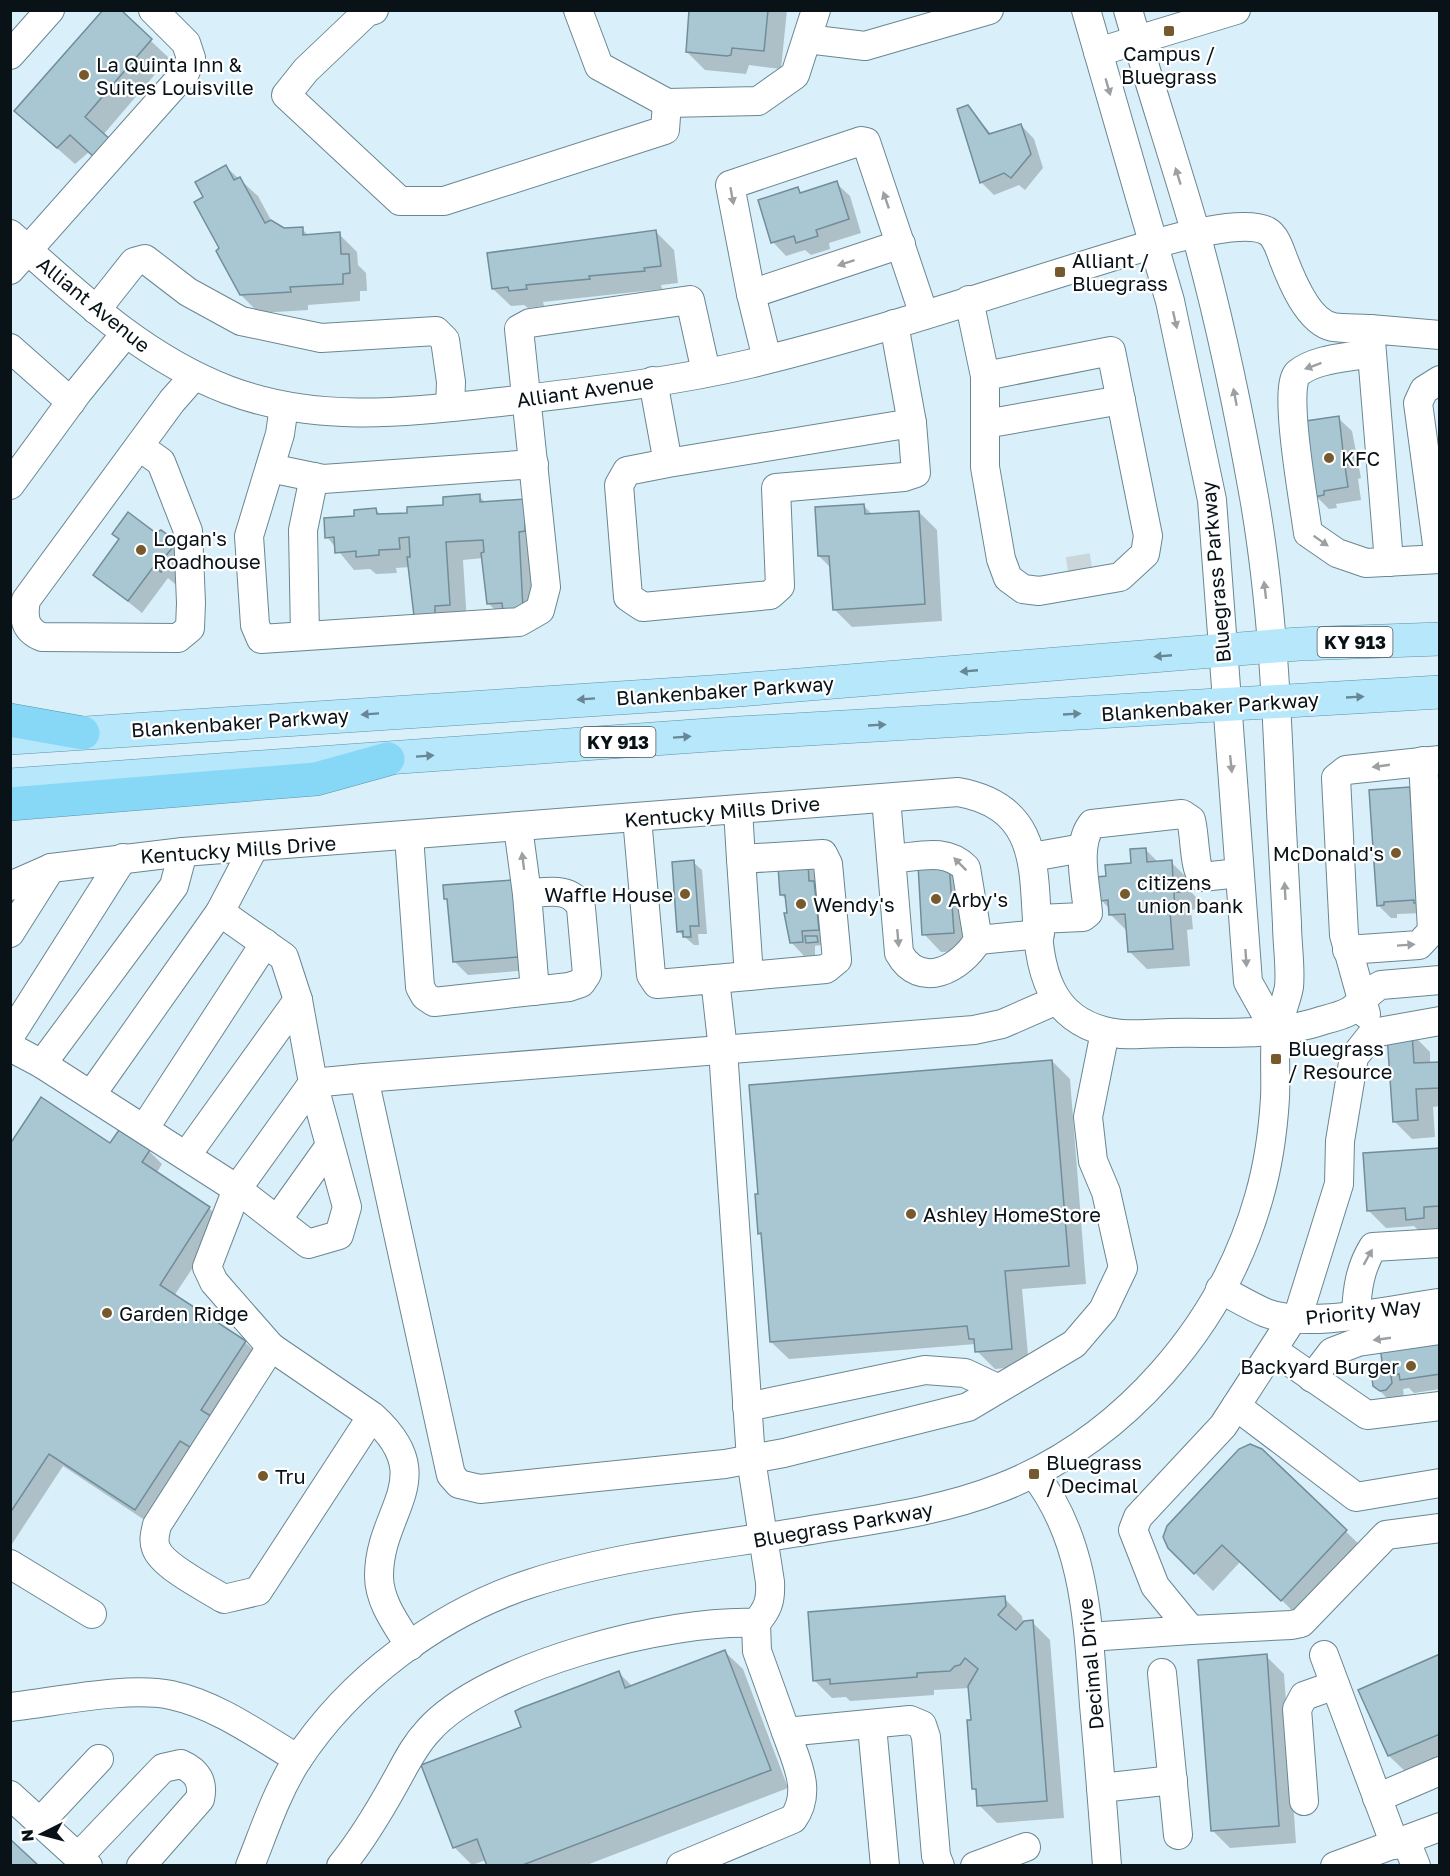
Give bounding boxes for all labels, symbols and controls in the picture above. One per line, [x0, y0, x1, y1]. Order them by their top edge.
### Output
marker: Campus / Bluegrass [1162, 24, 1176, 38]
place label: Campus / Bluegrass [1121, 41, 1217, 88]
place label: La Quinta Inn & Suites Louisville [96, 52, 253, 99]
marker: La Quinta Inn & Suites Louisville [77, 68, 91, 82]
one-way arrow [1104, 78, 1113, 96]
one-way arrow [1173, 167, 1182, 185]
one-way arrow [728, 187, 737, 206]
one-way arrow [880, 191, 890, 209]
place label: Alliant / Bluegrass [1072, 248, 1168, 295]
street label: Alliant Avenue [33, 251, 155, 357]
one-way arrow [837, 258, 855, 268]
marker: Alliant / Bluegrass [1053, 265, 1067, 279]
one-way arrow [1170, 311, 1180, 330]
one-way arrow [1304, 362, 1322, 372]
street label: Alliant Avenue [515, 369, 655, 411]
one-way arrow [1229, 388, 1239, 407]
place label: KFC [1341, 446, 1380, 470]
marker: KFC [1322, 451, 1336, 465]
street label: Bluegrass Parkway [1195, 480, 1235, 664]
place label: Logan's Roadhouse [153, 526, 261, 573]
one-way arrow [1312, 535, 1328, 547]
marker: Logan's Roadhouse [134, 543, 148, 557]
one-way arrow [1261, 580, 1270, 599]
road number: KY 913 [1318, 627, 1392, 657]
one-way arrow [1154, 651, 1173, 660]
one-way arrow [959, 666, 978, 676]
street label: Blankenbaker Parkway [615, 670, 835, 710]
street label: Blankenbaker Parkway [1100, 686, 1320, 726]
one-way arrow [1346, 692, 1365, 701]
one-way arrow [576, 695, 595, 704]
street label: Blankenbaker Parkway [130, 702, 350, 742]
one-way arrow [361, 709, 380, 719]
one-way arrow [1062, 710, 1081, 719]
one-way arrow [867, 721, 886, 730]
road number: KY 913 [580, 727, 656, 757]
one-way arrow [673, 732, 692, 742]
one-way arrow [416, 751, 435, 761]
one-way arrow [1226, 754, 1236, 773]
one-way arrow [1372, 761, 1391, 770]
street label: Kentucky Mills Drive [623, 790, 821, 832]
street label: Kentucky Mills Drive [139, 830, 337, 868]
place label: McDonald's [1273, 841, 1384, 865]
marker: McDonald's [1389, 846, 1403, 860]
one-way arrow [518, 851, 527, 870]
one-way arrow [953, 857, 967, 872]
place label: citizens union bank [1137, 870, 1243, 917]
place label: Waffle House [544, 882, 673, 906]
one-way arrow [1281, 882, 1290, 901]
marker: Waffle House [678, 887, 692, 901]
place label: Arby's [948, 887, 1008, 911]
marker: citizens union bank [1118, 887, 1132, 901]
place label: Wendy's [813, 892, 895, 916]
marker: Arby's [929, 892, 943, 906]
marker: Wendy's [794, 897, 808, 911]
one-way arrow [893, 929, 903, 948]
one-way arrow [1396, 941, 1415, 950]
one-way arrow [1241, 949, 1251, 968]
place label: Bluegrass / Resource [1288, 1036, 1392, 1083]
marker: Bluegrass / Resource [1269, 1052, 1283, 1066]
place label: Ashley HomeStore [923, 1202, 1101, 1226]
marker: Ashley HomeStore [904, 1207, 918, 1221]
one-way arrow [1363, 1249, 1373, 1266]
street label: Priority Way [1304, 1293, 1422, 1329]
place label: Garden Ridge [119, 1301, 248, 1325]
marker: Garden Ridge [100, 1306, 114, 1320]
one-way arrow [1372, 1334, 1391, 1343]
place label: Backyard Burger [1240, 1354, 1399, 1378]
marker: Backyard Burger [1404, 1359, 1418, 1373]
place label: Bluegrass / Decimal [1046, 1450, 1142, 1497]
place label: Tru [275, 1464, 306, 1488]
marker: Bluegrass / Decimal [1027, 1467, 1041, 1481]
marker: Tru [256, 1469, 270, 1483]
street label: Bluegrass Parkway [751, 1496, 935, 1552]
street label: Decimal Drive [1072, 1597, 1108, 1731]
north arrow [12, 1804, 72, 1864]
text: N [17, 1828, 38, 1843]

